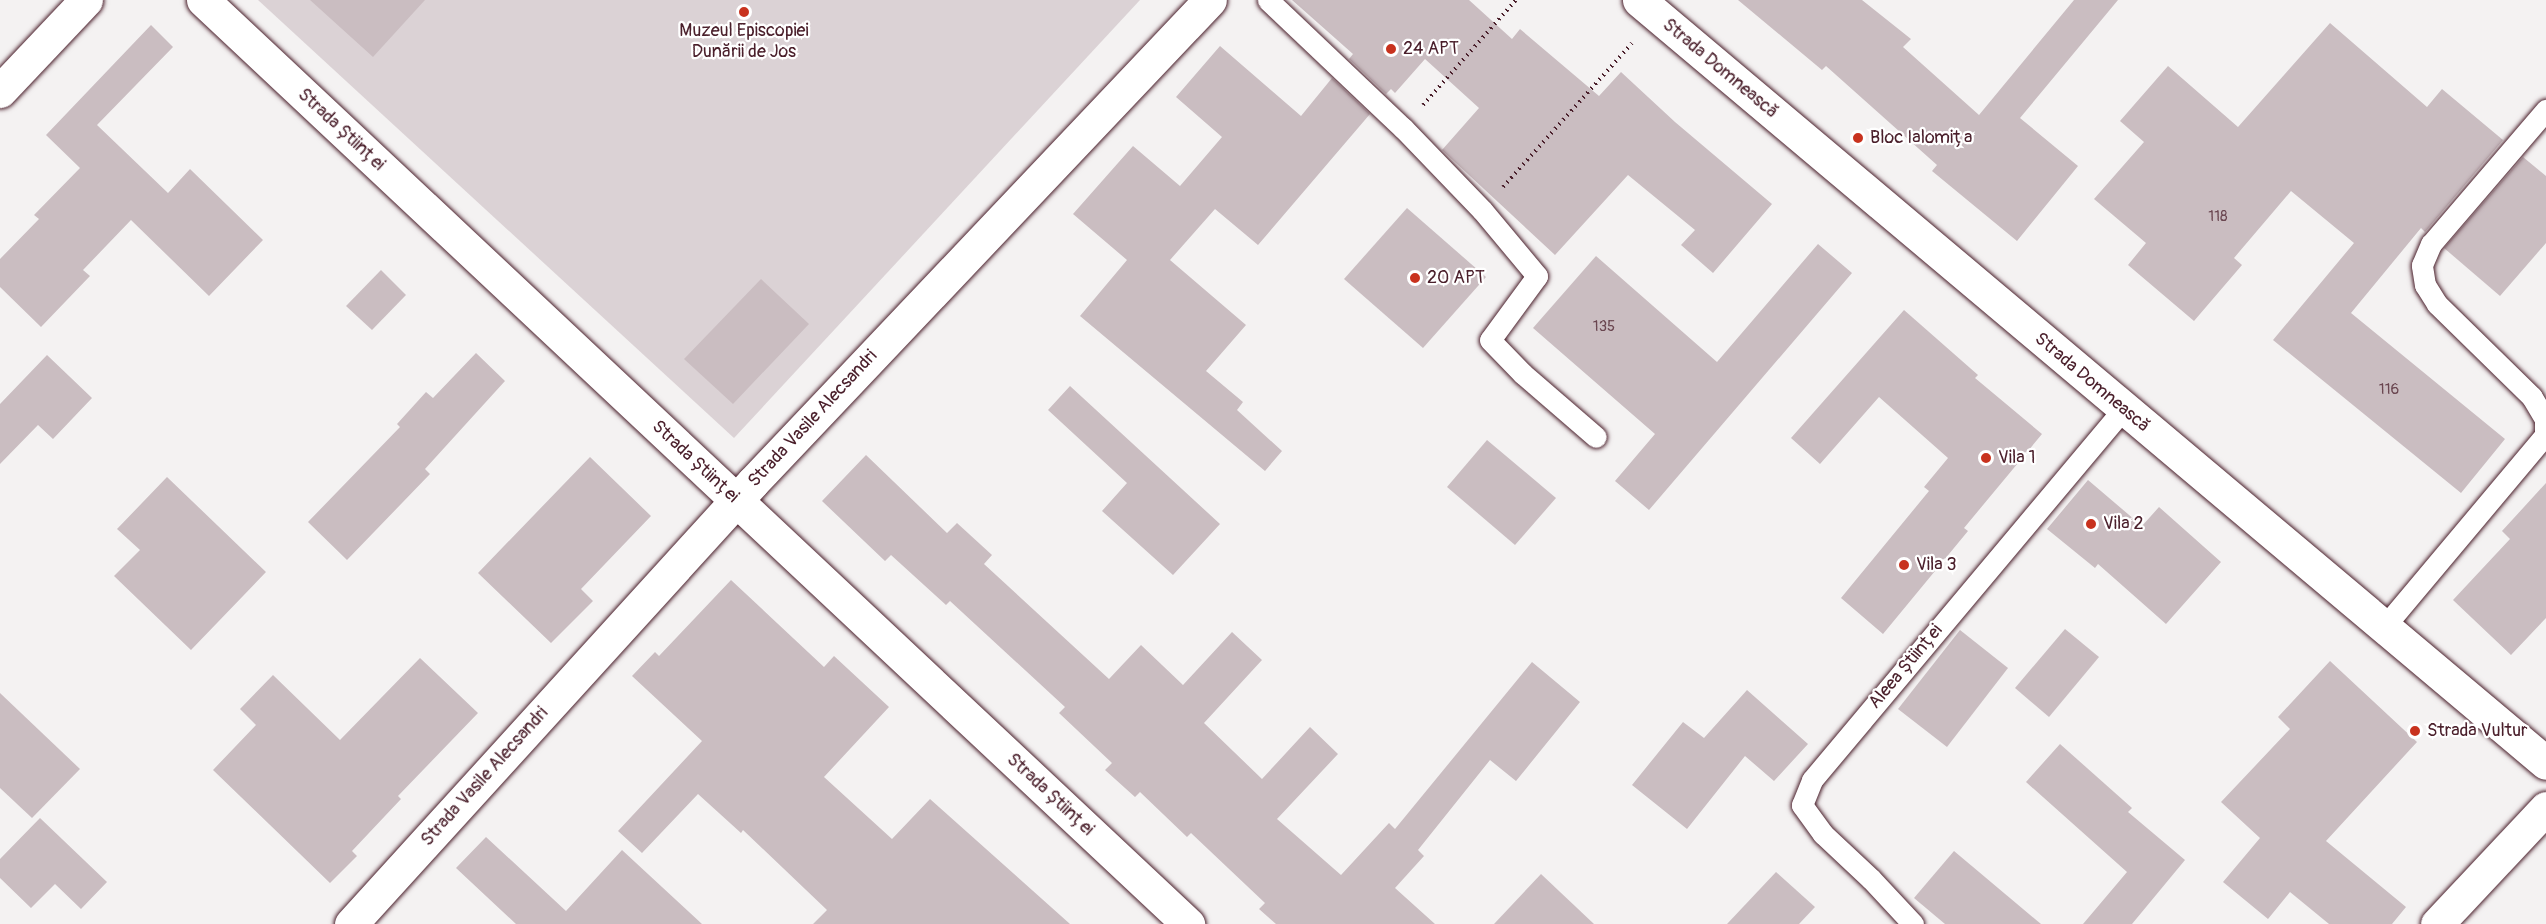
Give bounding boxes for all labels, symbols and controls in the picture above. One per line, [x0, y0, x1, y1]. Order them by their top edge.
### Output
marker: Muzeul Episcopiei Dunării de Jos [737, 5, 751, 19]
street label: Strada Domnească [1658, 14, 1782, 124]
place label: Muzeul Episcopiei Dunării de Jos [679, 21, 809, 63]
place label: 24 APT [1403, 38, 1459, 60]
marker: 24 APT [1384, 42, 1398, 56]
street label: Strada Științei [293, 84, 389, 176]
place label: Bloc Ialomița [1870, 127, 1972, 149]
marker: Bloc Ialomița [1851, 131, 1865, 145]
house number: 118 [2208, 208, 2228, 226]
place label: 20 APT [1427, 267, 1485, 289]
marker: 20 APT [1408, 271, 1422, 285]
house number: 135 [1593, 318, 1615, 336]
street label: Strada Domnească [2030, 328, 2154, 438]
street label: Strada Vasile Alecsandri [744, 346, 882, 492]
house number: 116 [2379, 381, 2399, 399]
street label: Strada Științei [647, 416, 743, 508]
place label: Vila 1 [1998, 447, 2036, 469]
marker: Vila 1 [1979, 451, 1993, 465]
place label: Vila 2 [2103, 513, 2144, 535]
marker: Vila 2 [2084, 517, 2098, 531]
place label: Vila 3 [1916, 554, 1957, 576]
marker: Vila 3 [1897, 558, 1911, 572]
street label: Aleea Științei [1865, 620, 1947, 714]
street label: Strada Vasile Alecsandri [417, 703, 553, 851]
place label: Strada Vultur [2427, 720, 2527, 742]
marker: Strada Vultur [2408, 724, 2422, 738]
street label: Strada Științei [1002, 749, 1098, 841]

